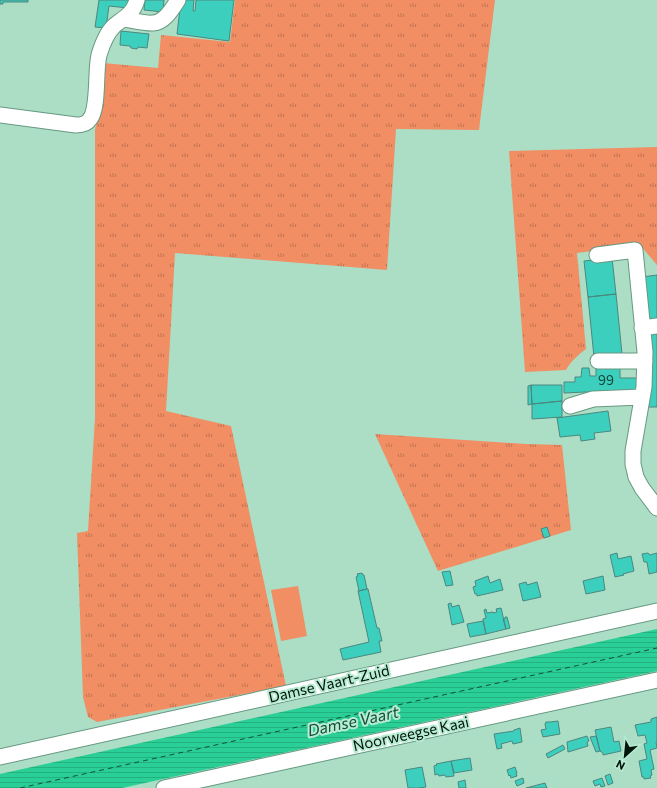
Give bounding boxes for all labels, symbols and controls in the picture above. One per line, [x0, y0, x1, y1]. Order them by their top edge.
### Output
house number: 99 [598, 372, 614, 388]
street label: Damse Vaart-Zuid [267, 660, 391, 706]
water label: Damse Vaart [306, 701, 401, 739]
street label: Noorweegse Kaai [351, 712, 470, 754]
north arrow [605, 736, 645, 776]
text: N [614, 758, 627, 773]

